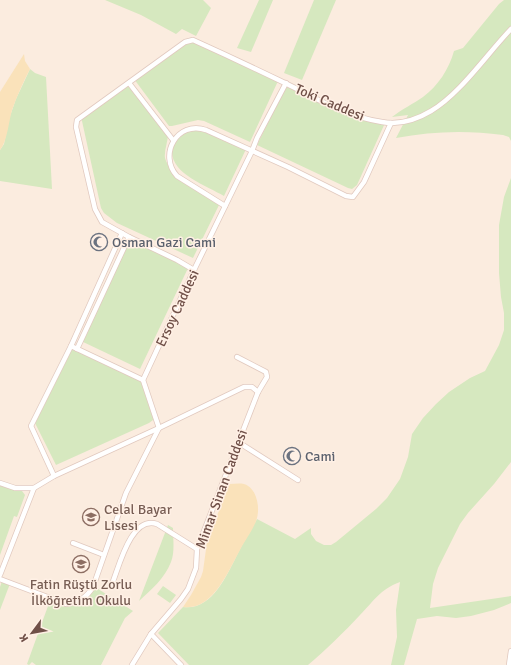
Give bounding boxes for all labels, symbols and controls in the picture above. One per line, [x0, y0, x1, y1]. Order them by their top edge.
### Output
street label: Toki Caddesi [292, 80, 367, 125]
mosque icon: Osman Gazi Cami [89, 232, 109, 252]
place label: Osman Gazi Cami [112, 234, 216, 251]
street label: Ersoy Caddesi [152, 267, 203, 349]
street label: Mimar Sinan Caddesi [192, 427, 251, 551]
mosque icon: Cami [282, 446, 302, 466]
place label: Cami [305, 448, 335, 465]
place label: Celal Bayar Lisesi [104, 501, 173, 534]
school or university icon: Celal Bayar Lisesi [81, 507, 101, 527]
school or university icon: Fatin Rüştü Zorlu İlköğretim Okulu [71, 554, 91, 574]
place label: Fatin Rüştü Zorlu İlköğretim Okulu [30, 576, 132, 609]
north arrow [12, 613, 52, 653]
text: K [17, 632, 31, 644]

